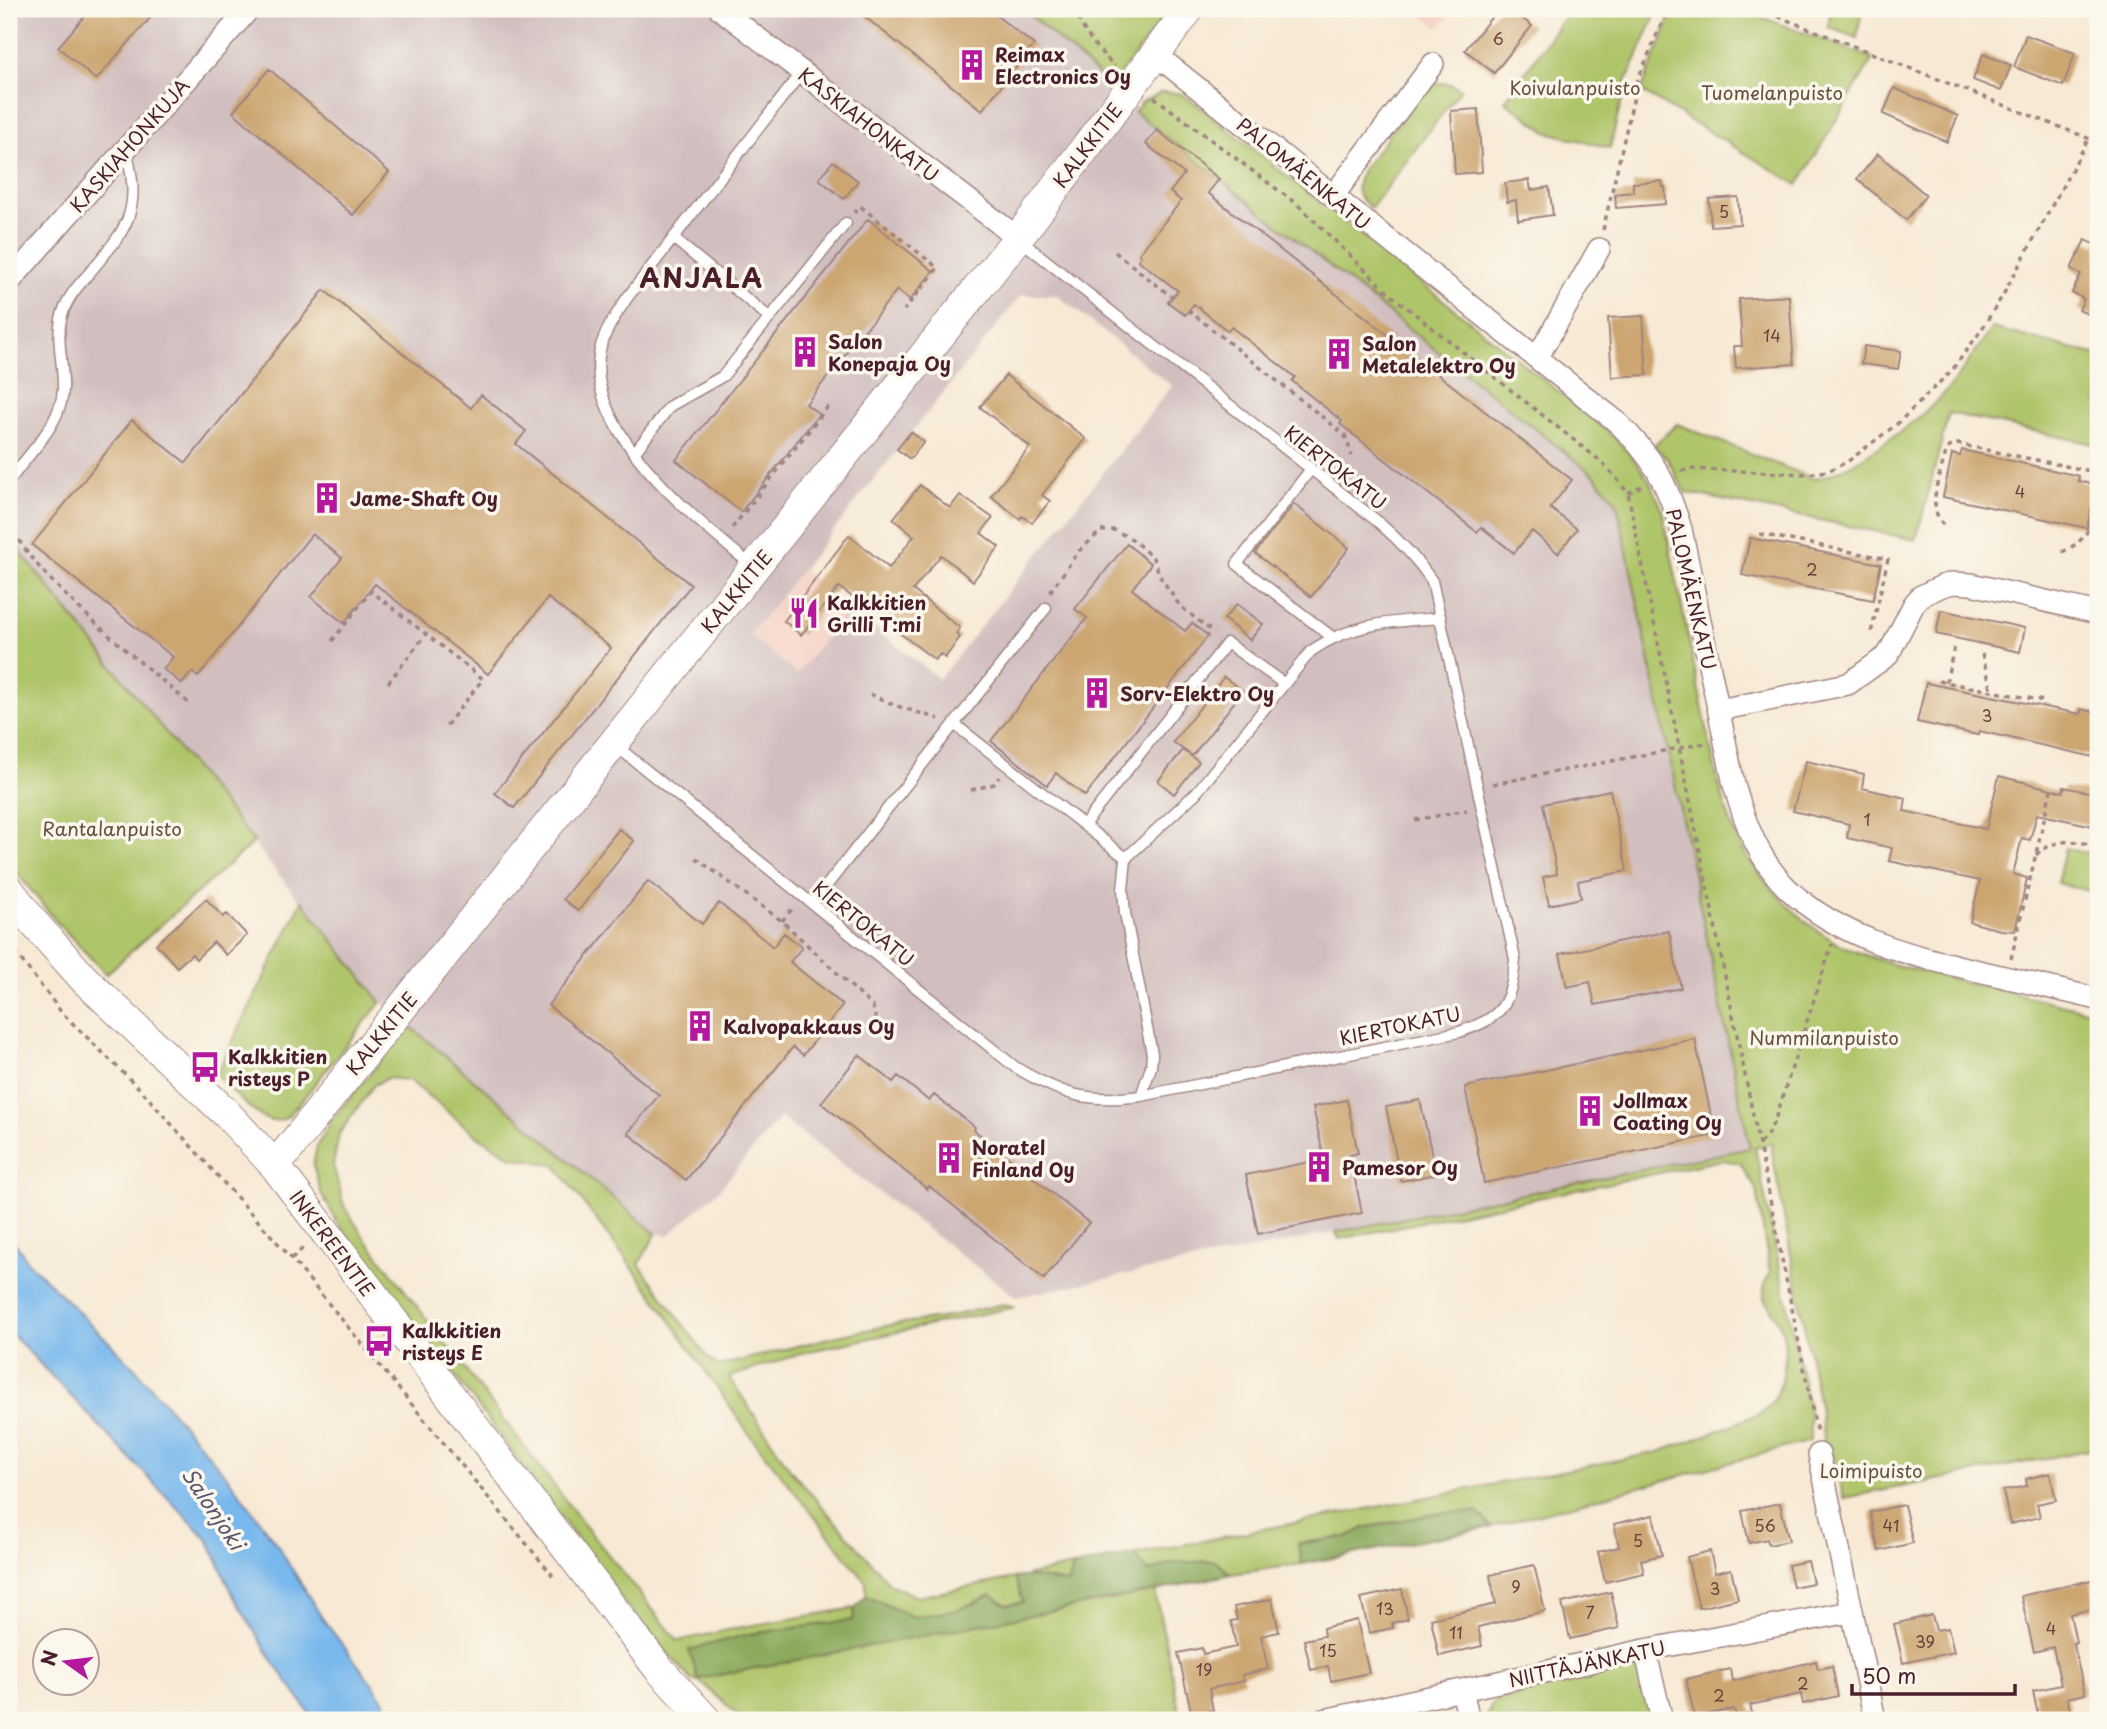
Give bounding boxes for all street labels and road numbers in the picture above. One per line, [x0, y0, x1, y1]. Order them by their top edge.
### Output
street label: KASKIAHONKATU [793, 60, 945, 188]
street label: KASKIAHONKUJA [63, 72, 195, 218]
street label: KALKKITIE [1046, 97, 1128, 193]
street label: PALOMÄENKATU [1231, 110, 1377, 236]
street label: KIERTOKATU [1279, 418, 1393, 516]
street label: PALOMÄENKATU [1660, 506, 1724, 672]
street label: KALKKITIE [694, 543, 778, 639]
street label: KIERTOKATU [807, 873, 921, 973]
street label: KALKKITIE [339, 985, 423, 1081]
street label: KIERTOKATU [1337, 999, 1463, 1051]
street label: INKEREENTIE [284, 1184, 382, 1302]
street label: NIITTÄJÄNKATU [1506, 1633, 1668, 1693]

